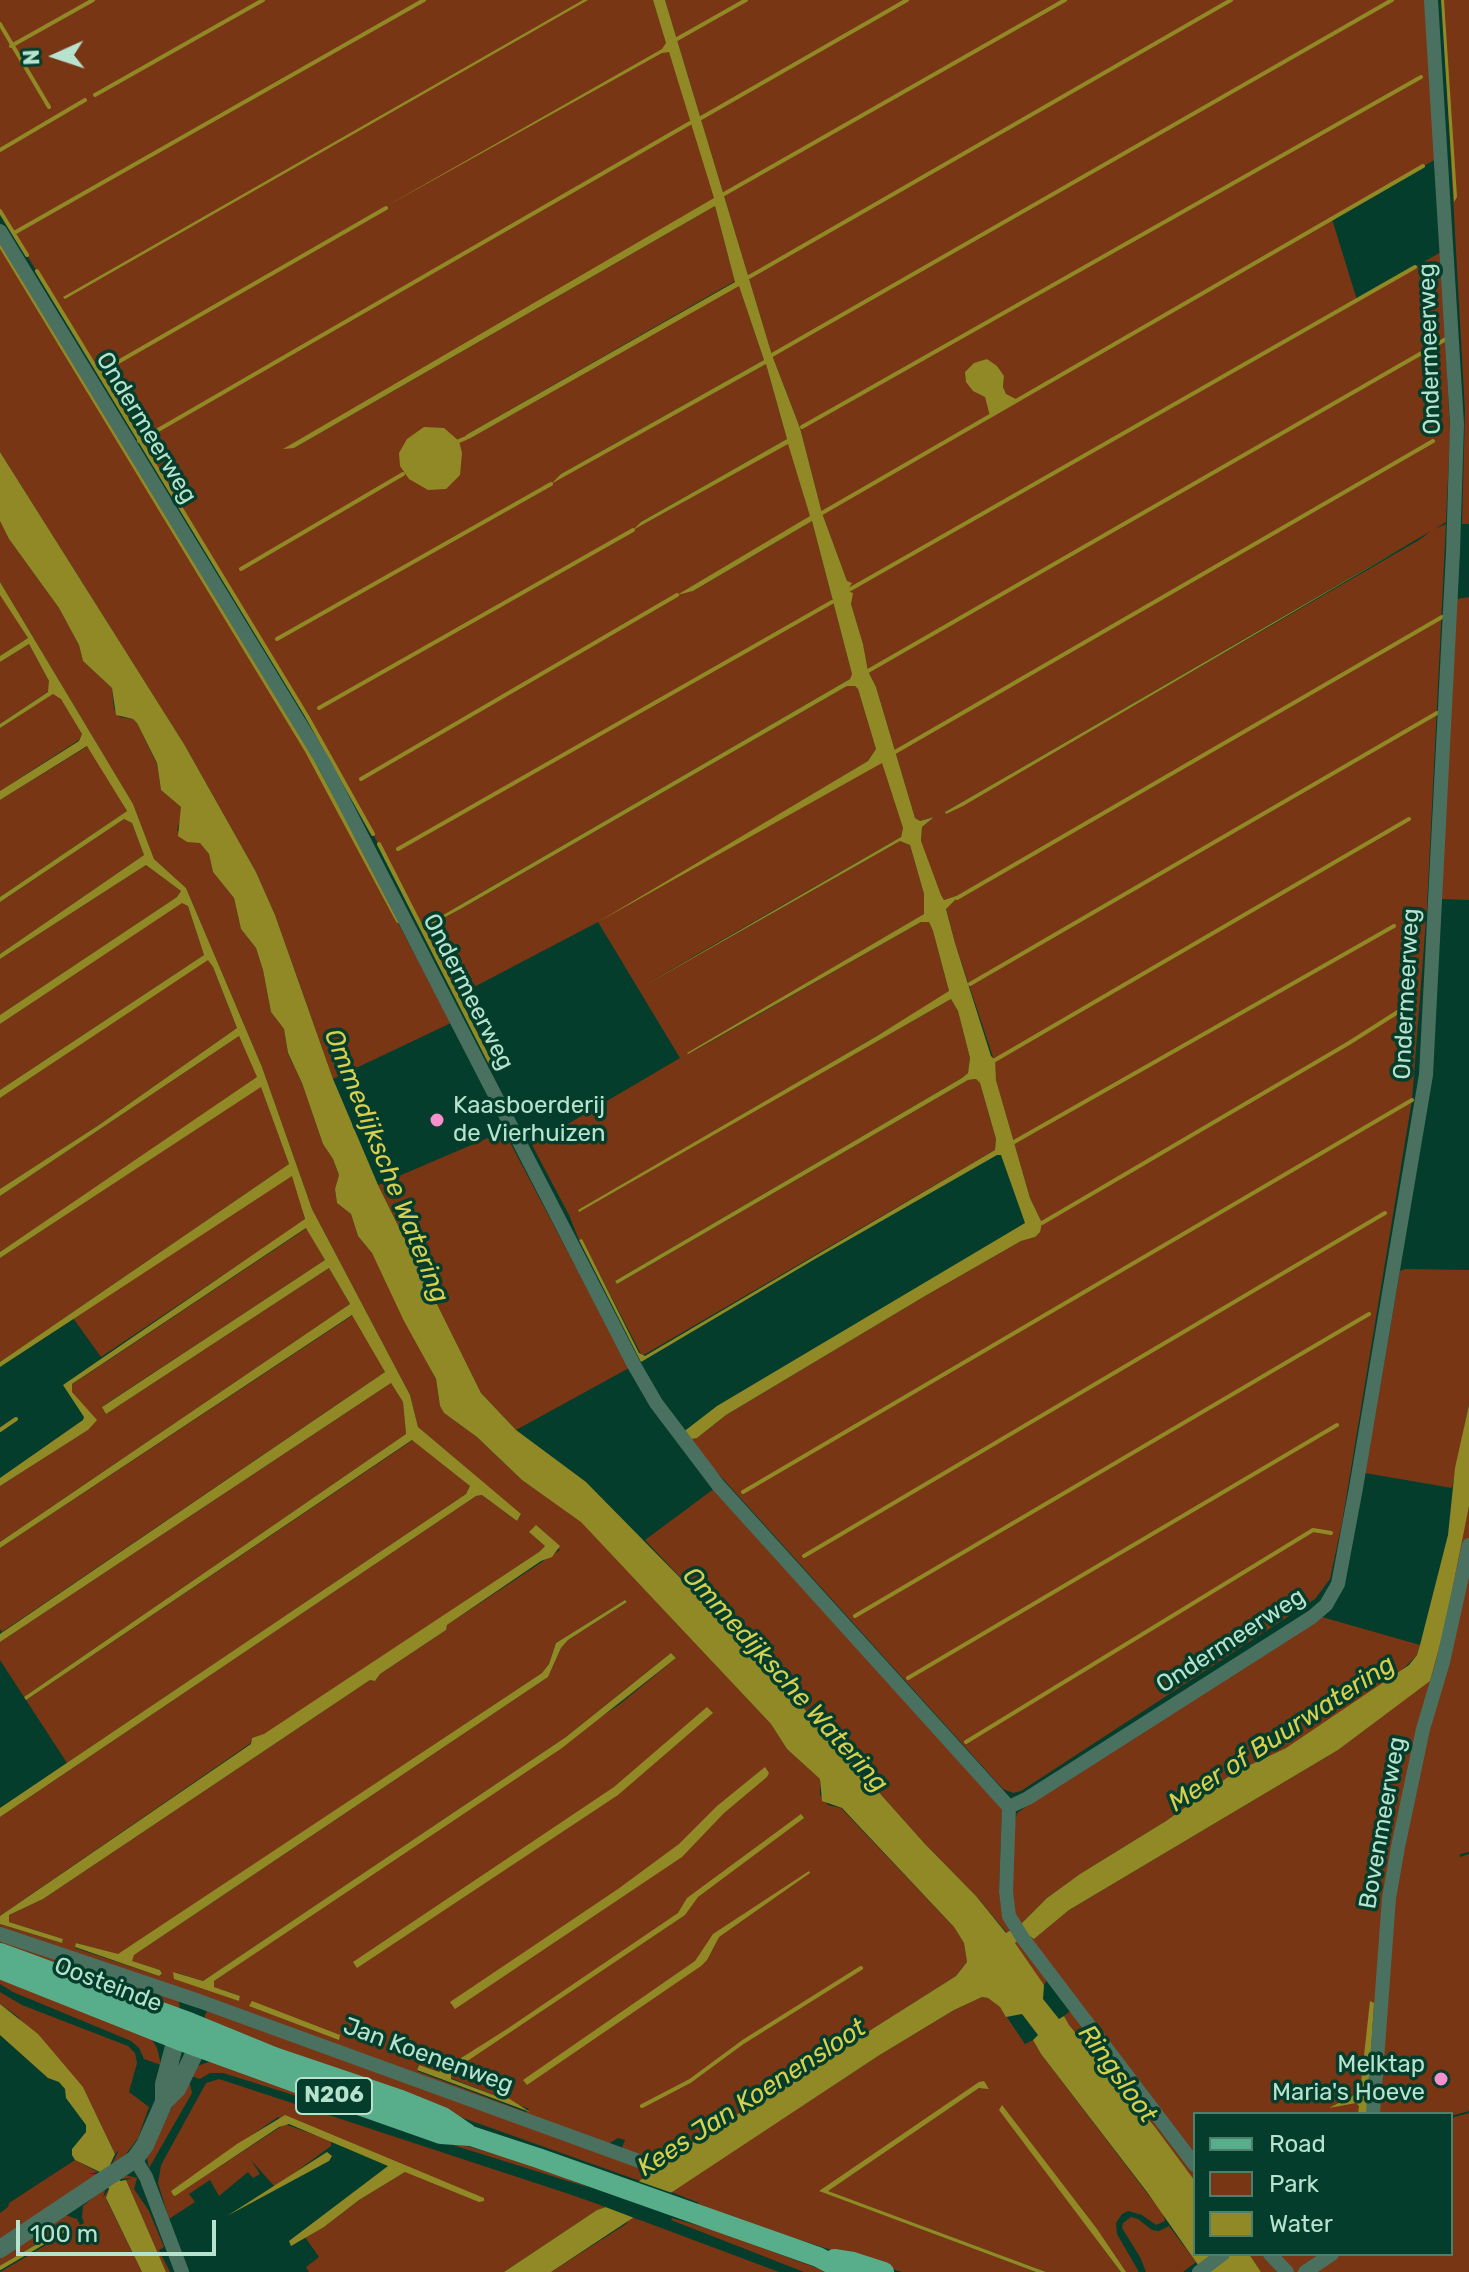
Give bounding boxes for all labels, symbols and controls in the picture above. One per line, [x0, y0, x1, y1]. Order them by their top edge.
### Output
north arrow [16, 16, 96, 96]
text: N [18, 49, 45, 66]
street label: Ondermeerweg [1413, 263, 1447, 435]
street label: Ondermeerweg [89, 347, 203, 509]
street label: Ondermeerweg [1388, 908, 1426, 1080]
street label: Ondermeerweg [416, 909, 520, 1075]
water label: Ommedijksche Watering [317, 1025, 455, 1307]
place label: Kaasboerderij de Vierhuizen [453, 1092, 606, 1148]
marker: Kaasboerderij de Vierhuizen [428, 1111, 446, 1129]
water label: Ommedijksche Watering [676, 1561, 894, 1799]
street label: Ondermeerweg [1151, 1582, 1311, 1700]
water label: Meer of Buurwatering [1163, 1649, 1401, 1819]
street label: Bovenmeerweg [1354, 1735, 1412, 1911]
street label: Oosteinde [50, 1951, 166, 2019]
street label: Jan Koenenweg [339, 2012, 517, 2100]
water label: Kees Jan Koenensloot [632, 2012, 872, 2184]
water label: Ringsloot [1071, 2019, 1163, 2129]
place label: Melktap Maria's Hoeve [1272, 2051, 1425, 2107]
marker: Melktap Maria's Hoeve [1432, 2070, 1450, 2088]
road number: N206 [296, 2078, 372, 2114]
legend [1193, 2112, 1453, 2256]
text: Road [1269, 2130, 1326, 2158]
text: Park [1269, 2170, 1319, 2198]
scale bar [20, 2204, 220, 2254]
text: Water [1269, 2210, 1333, 2238]
text: 100 m [30, 2220, 98, 2248]

